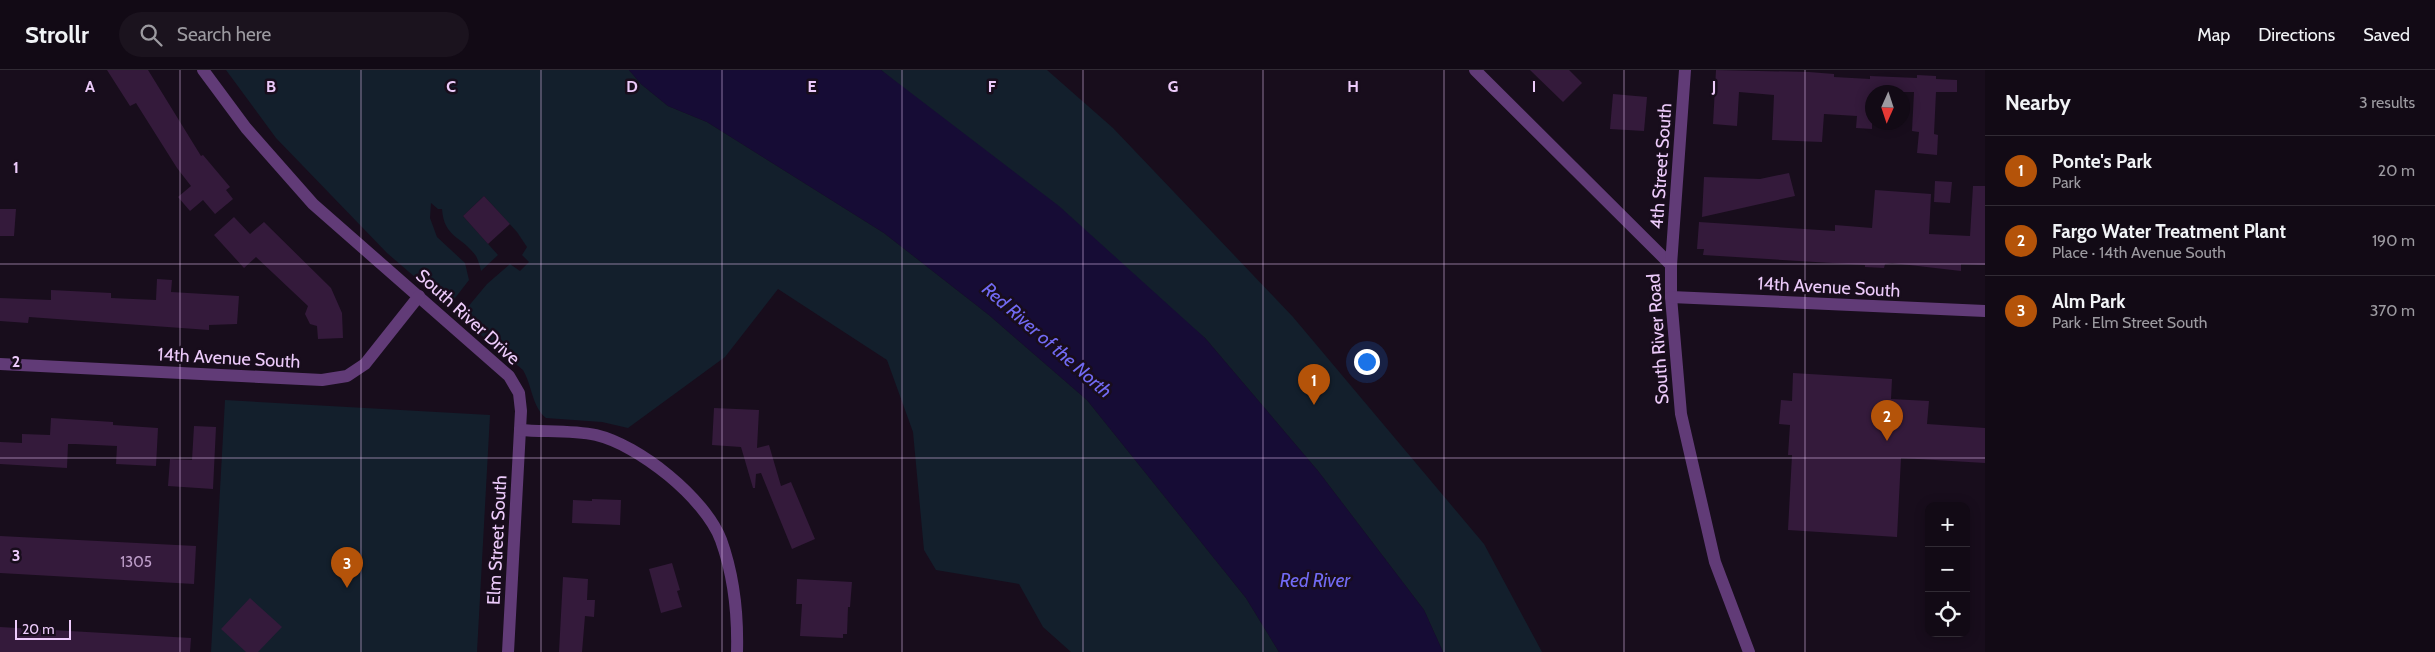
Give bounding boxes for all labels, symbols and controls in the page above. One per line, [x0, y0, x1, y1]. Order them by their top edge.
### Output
search box [119, 12, 469, 57]
text: Strollr [25, 20, 89, 49]
icon: search [137, 21, 165, 49]
text: Search here [177, 23, 271, 46]
text: Map [2197, 24, 2230, 46]
text: Directions [2258, 24, 2335, 46]
text: Saved [2363, 24, 2410, 46]
text: A [85, 77, 95, 96]
text: B [266, 77, 276, 96]
text: C [446, 77, 456, 96]
text: D [626, 77, 638, 96]
text: E [807, 77, 817, 96]
text: F [988, 77, 997, 96]
text: G [1168, 77, 1178, 96]
text: H [1347, 77, 1359, 96]
text: I [1532, 77, 1536, 96]
text: J [1711, 77, 1716, 96]
north arrow [1865, 85, 1910, 130]
text: Nearby [2005, 90, 2071, 115]
text: 3 results [2359, 93, 2415, 112]
street label: 4th Street South [1646, 102, 1676, 230]
text: Ponte's Park [2052, 150, 2152, 173]
text: 1 [13, 158, 19, 177]
text: 1 [2018, 161, 2024, 180]
text: 20 m [2378, 161, 2415, 180]
text: Park [2052, 173, 2081, 192]
text: Fargo Water Treatment Plant [2052, 220, 2286, 243]
text: 2 [2017, 231, 2025, 250]
text: 190 m [2372, 231, 2415, 250]
text: Place · 14th Avenue South [2052, 243, 2226, 262]
street label: South River Drive [411, 265, 525, 369]
street label: 14th Avenue South [1757, 272, 1901, 302]
street label: South River Road [1642, 273, 1674, 405]
water label: Red River of the North [977, 277, 1117, 403]
text: Alm Park [2052, 290, 2126, 313]
text: 3 [2017, 301, 2025, 320]
text: 370 m [2370, 301, 2415, 320]
text: Park · Elm Street South [2052, 313, 2207, 332]
street label: 14th Avenue South [157, 343, 301, 373]
your location [1354, 349, 1380, 375]
text: 2 [12, 352, 20, 371]
pin: 1 [1298, 364, 1330, 405]
pin: 2 [1871, 400, 1903, 441]
street label: Elm Street South [483, 474, 511, 606]
map controls [1925, 502, 1970, 637]
button: + [1925, 502, 1970, 547]
text: 3 [12, 546, 20, 565]
pin: 3 [331, 547, 363, 588]
button: − [1925, 547, 1970, 592]
house number: 1305 [120, 553, 152, 571]
water label: Red River [1280, 569, 1351, 592]
button: locate [1925, 592, 1970, 637]
scale bar [15, 617, 71, 640]
text: 20 m [22, 620, 55, 638]

